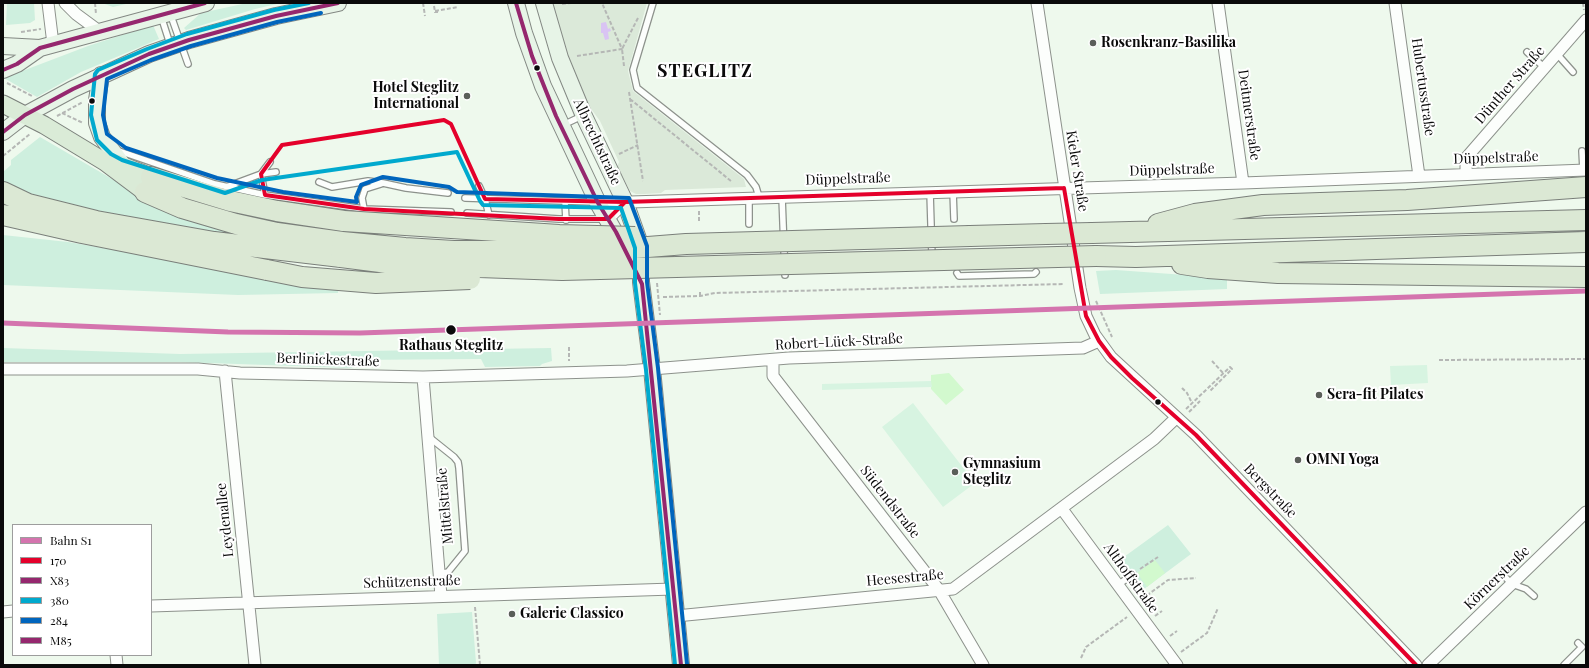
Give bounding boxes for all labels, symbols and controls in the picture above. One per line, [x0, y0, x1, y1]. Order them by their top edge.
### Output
place label: Rosenkranz-Basilika [1101, 35, 1236, 51]
street label: Hubertusstraße [1408, 37, 1438, 137]
marker: Rosenkranz-Basilika [1088, 38, 1098, 48]
street label: Dünther Straße [1472, 43, 1548, 127]
district label: STEGLITZ [657, 60, 753, 82]
unlabelled marker [532, 63, 542, 73]
street label: Deitmerstraße [1234, 68, 1264, 162]
place label: Hotel Steglitz International [372, 80, 459, 112]
marker: Hotel Steglitz International [462, 91, 472, 101]
unlabelled marker [87, 96, 97, 106]
street label: Albrechtstraße [570, 96, 624, 188]
street label: Kieler Straße [1062, 129, 1092, 213]
street label: Düppelstraße [1453, 148, 1539, 168]
street label: Düppelstraße [1129, 160, 1215, 180]
street label: Düppelstraße [805, 169, 891, 189]
marker: Rathaus Steglitz [444, 323, 458, 337]
street label: Robert-Lück-Straße [775, 330, 903, 354]
place label: Rathaus Steglitz [399, 338, 503, 354]
street label: Berlinickestraße [276, 350, 380, 370]
place label: Sera-fit Pilates [1327, 387, 1423, 403]
marker: Sera-fit Pilates [1314, 390, 1324, 400]
unlabelled marker [1153, 397, 1163, 407]
place label: OMNI Yoga [1306, 452, 1379, 468]
marker: OMNI Yoga [1293, 455, 1303, 465]
place label: Gymnasium Steglitz [963, 456, 1041, 488]
street label: Bergstraße [1240, 460, 1300, 522]
street label: Südendstraße [857, 463, 923, 541]
street label: Mittelstraße [433, 467, 457, 545]
marker: Gymnasium Steglitz [950, 467, 960, 477]
street label: Leydenallee [213, 482, 237, 558]
legend [12, 524, 152, 656]
text: Bahn S1 [50, 532, 92, 548]
street label: Althoffstraße [1100, 540, 1162, 616]
street label: Körnerstraße [1461, 543, 1533, 613]
text: 170 [50, 552, 67, 568]
street label: Heesestraße [866, 566, 944, 590]
text: X83 [50, 572, 69, 588]
street label: Schützenstraße [363, 572, 461, 592]
text: 380 [50, 592, 69, 608]
place label: Galerie Classico [520, 606, 624, 622]
marker: Galerie Classico [507, 609, 517, 619]
text: 284 [50, 612, 68, 628]
text: M85 [50, 632, 72, 648]

